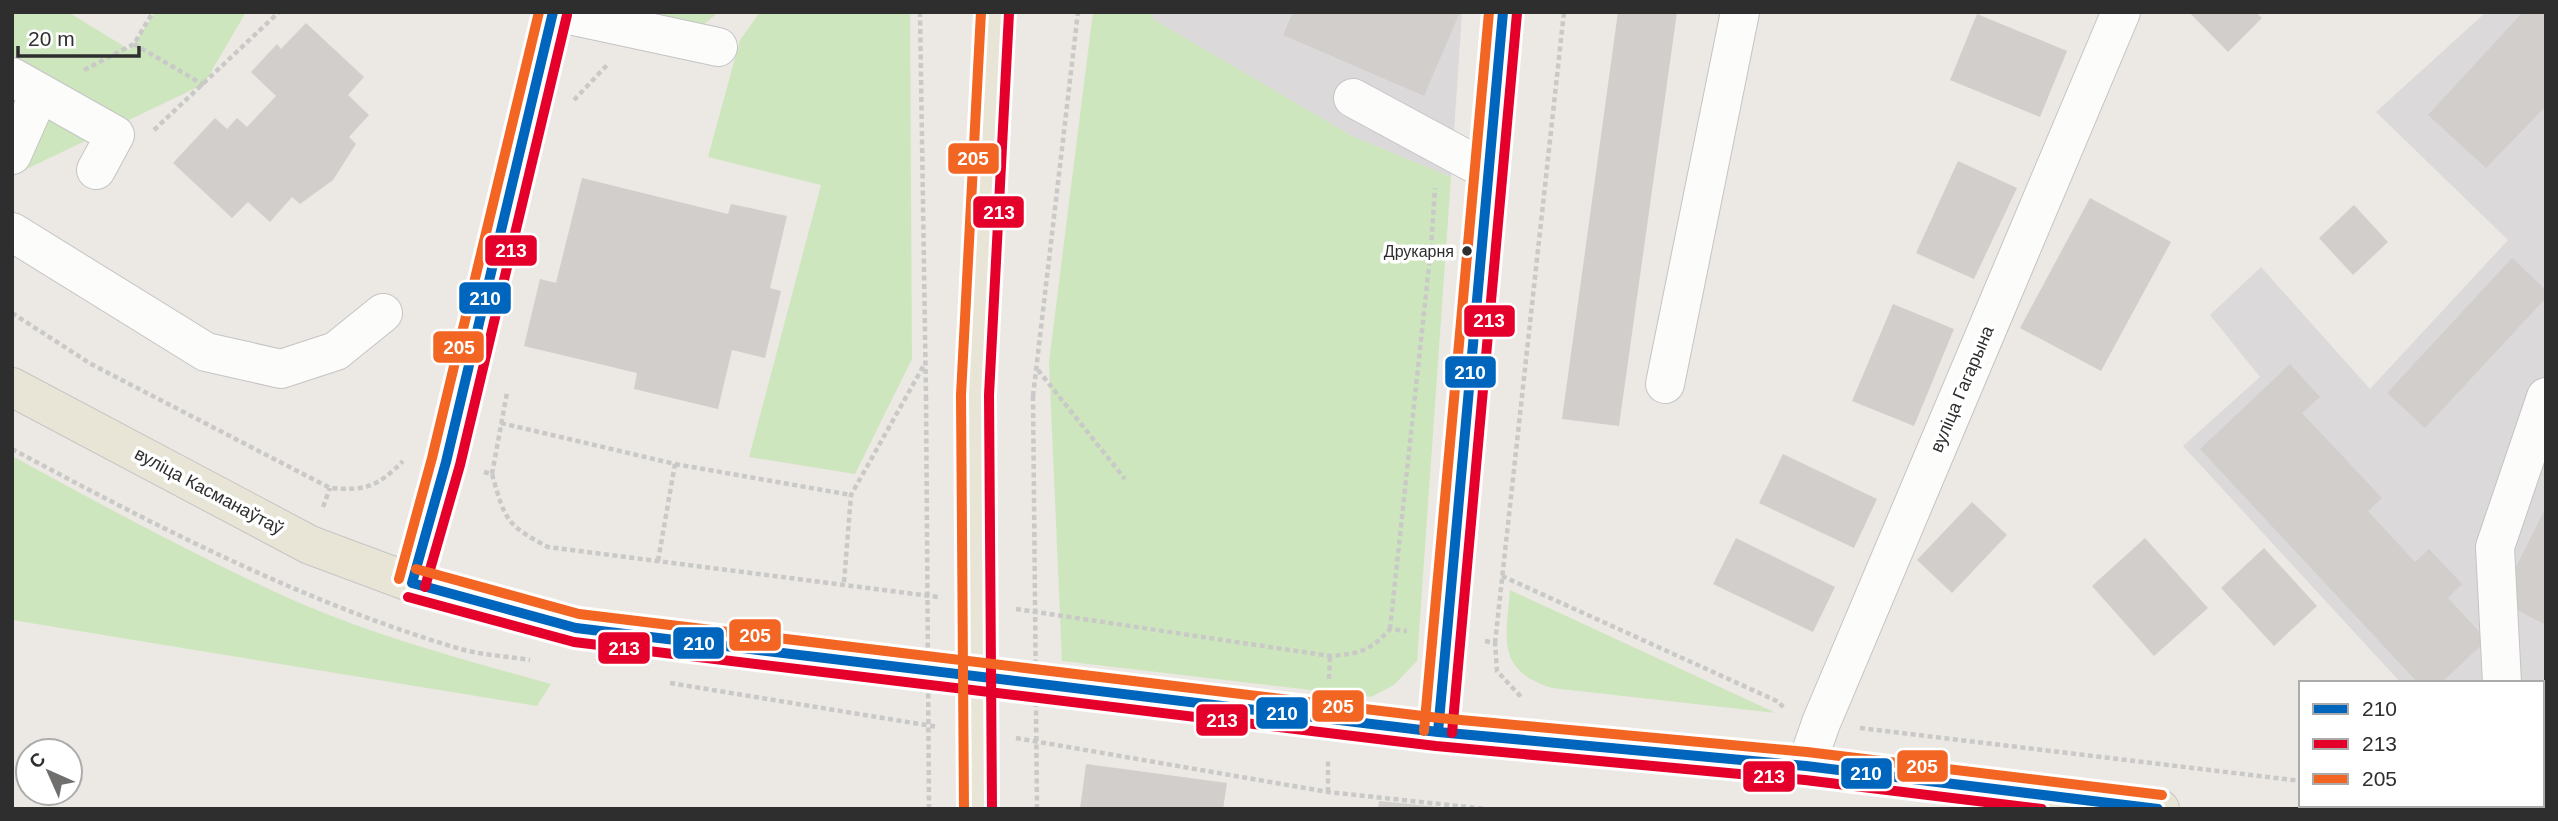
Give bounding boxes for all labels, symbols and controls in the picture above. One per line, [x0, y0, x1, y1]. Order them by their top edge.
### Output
scale bar [18, 14, 138, 58]
text: 20 m [28, 27, 75, 50]
line badge: 205 [947, 142, 1000, 175]
text: 205 [957, 148, 989, 169]
line badge: 213 [972, 195, 1025, 229]
text: 213 [983, 202, 1015, 223]
line badge: 213 [484, 234, 538, 267]
text: 213 [495, 240, 527, 261]
place label: Друкарня [1384, 243, 1454, 260]
marker: Друкарня [1460, 244, 1474, 258]
line badge: 210 [458, 281, 512, 315]
text: 210 [469, 288, 501, 309]
line badge: 213 [1463, 304, 1516, 338]
text: 213 [1473, 310, 1505, 331]
street label: вуліца Гагарына [1926, 322, 1998, 455]
line badge: 205 [432, 330, 485, 364]
text: 205 [443, 337, 475, 358]
line badge: 210 [1444, 355, 1497, 389]
text: 210 [1454, 362, 1486, 383]
street label: вуліца Касманаўтаў [131, 443, 287, 539]
line badge: 205 [728, 618, 782, 652]
text: 205 [739, 625, 771, 646]
line badge: 210 [672, 626, 725, 660]
line badge: 213 [597, 631, 651, 665]
text: 210 [683, 633, 715, 654]
text: 213 [608, 638, 640, 659]
legend [2299, 681, 2544, 807]
line badge: 205 [1311, 689, 1365, 723]
line badge: 210 [1255, 696, 1309, 730]
text: 205 [1322, 696, 1354, 717]
text: 210 [2362, 697, 2397, 720]
line badge: 213 [1195, 703, 1249, 737]
text: 210 [1266, 703, 1298, 724]
text: 213 [1206, 710, 1238, 731]
text: 213 [2362, 732, 2397, 755]
north arrow [14, 737, 84, 807]
text: С [25, 748, 50, 773]
line badge: 205 [1896, 749, 1949, 783]
text: 205 [1906, 756, 1938, 777]
line badge: 210 [1840, 757, 1893, 790]
line badge: 213 [1742, 760, 1796, 793]
text: 210 [1850, 763, 1882, 784]
text: 213 [1753, 766, 1785, 787]
text: 205 [2362, 767, 2397, 790]

